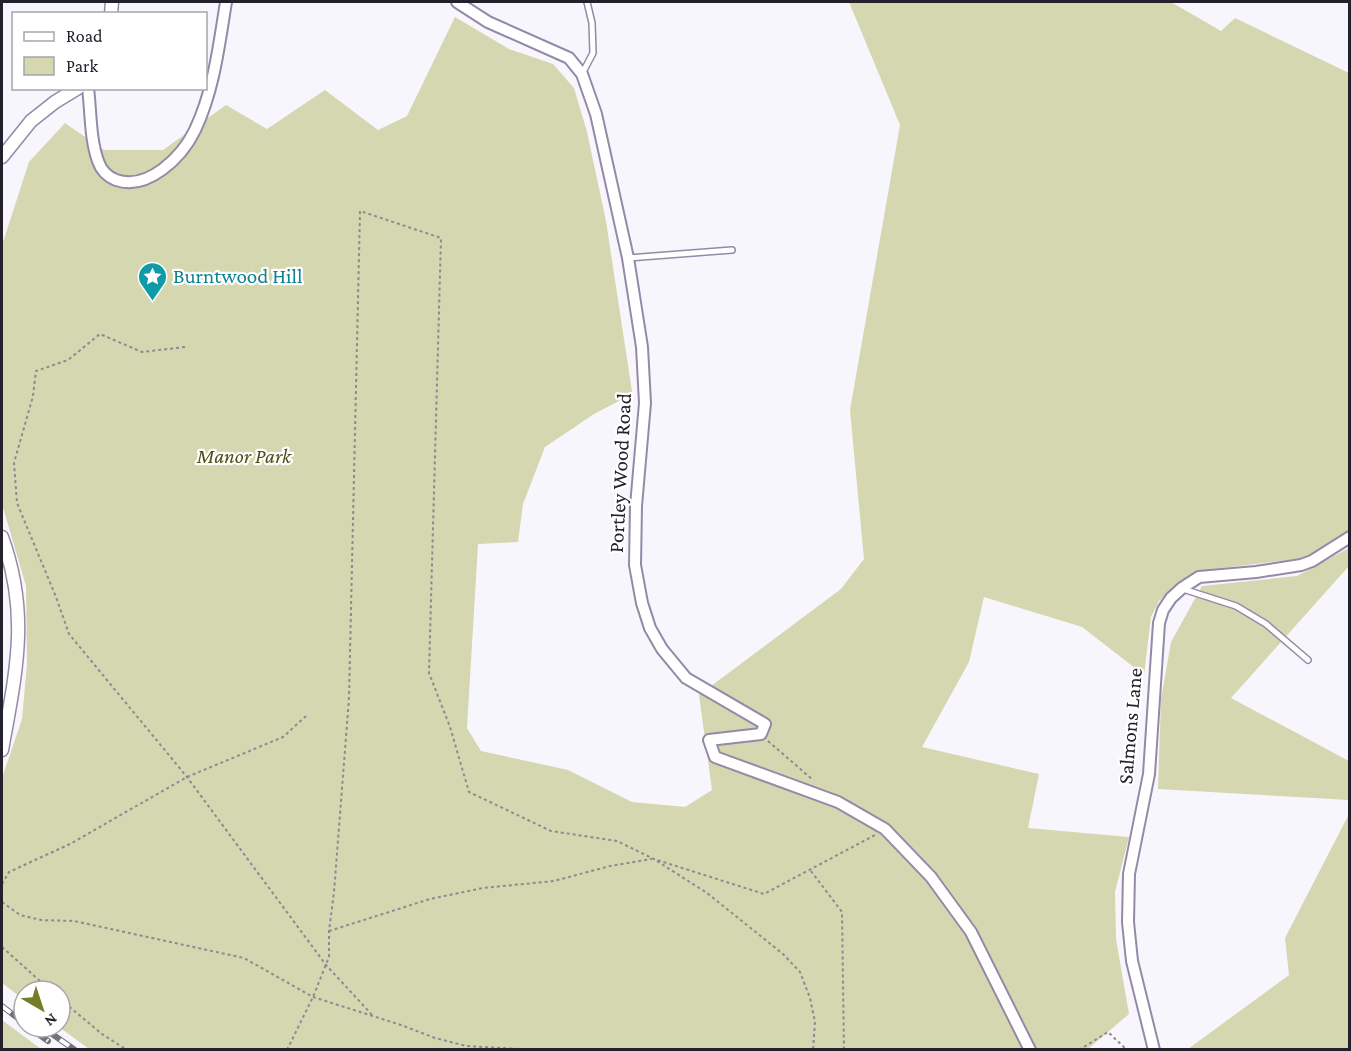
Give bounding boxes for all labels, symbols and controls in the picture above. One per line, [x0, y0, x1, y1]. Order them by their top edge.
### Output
legend [12, 12, 207, 90]
text: Road [66, 26, 103, 46]
text: Park [66, 56, 98, 76]
place icon: Burntwood Hill [136, 260, 168, 302]
place label: Burntwood Hill [173, 264, 303, 288]
street label: Portley Wood Road [604, 392, 636, 554]
park label: Manor Park [196, 444, 292, 468]
street label: Salmons Lane [1113, 667, 1147, 785]
north arrow [12, 979, 72, 1039]
text: N [41, 1010, 61, 1030]

